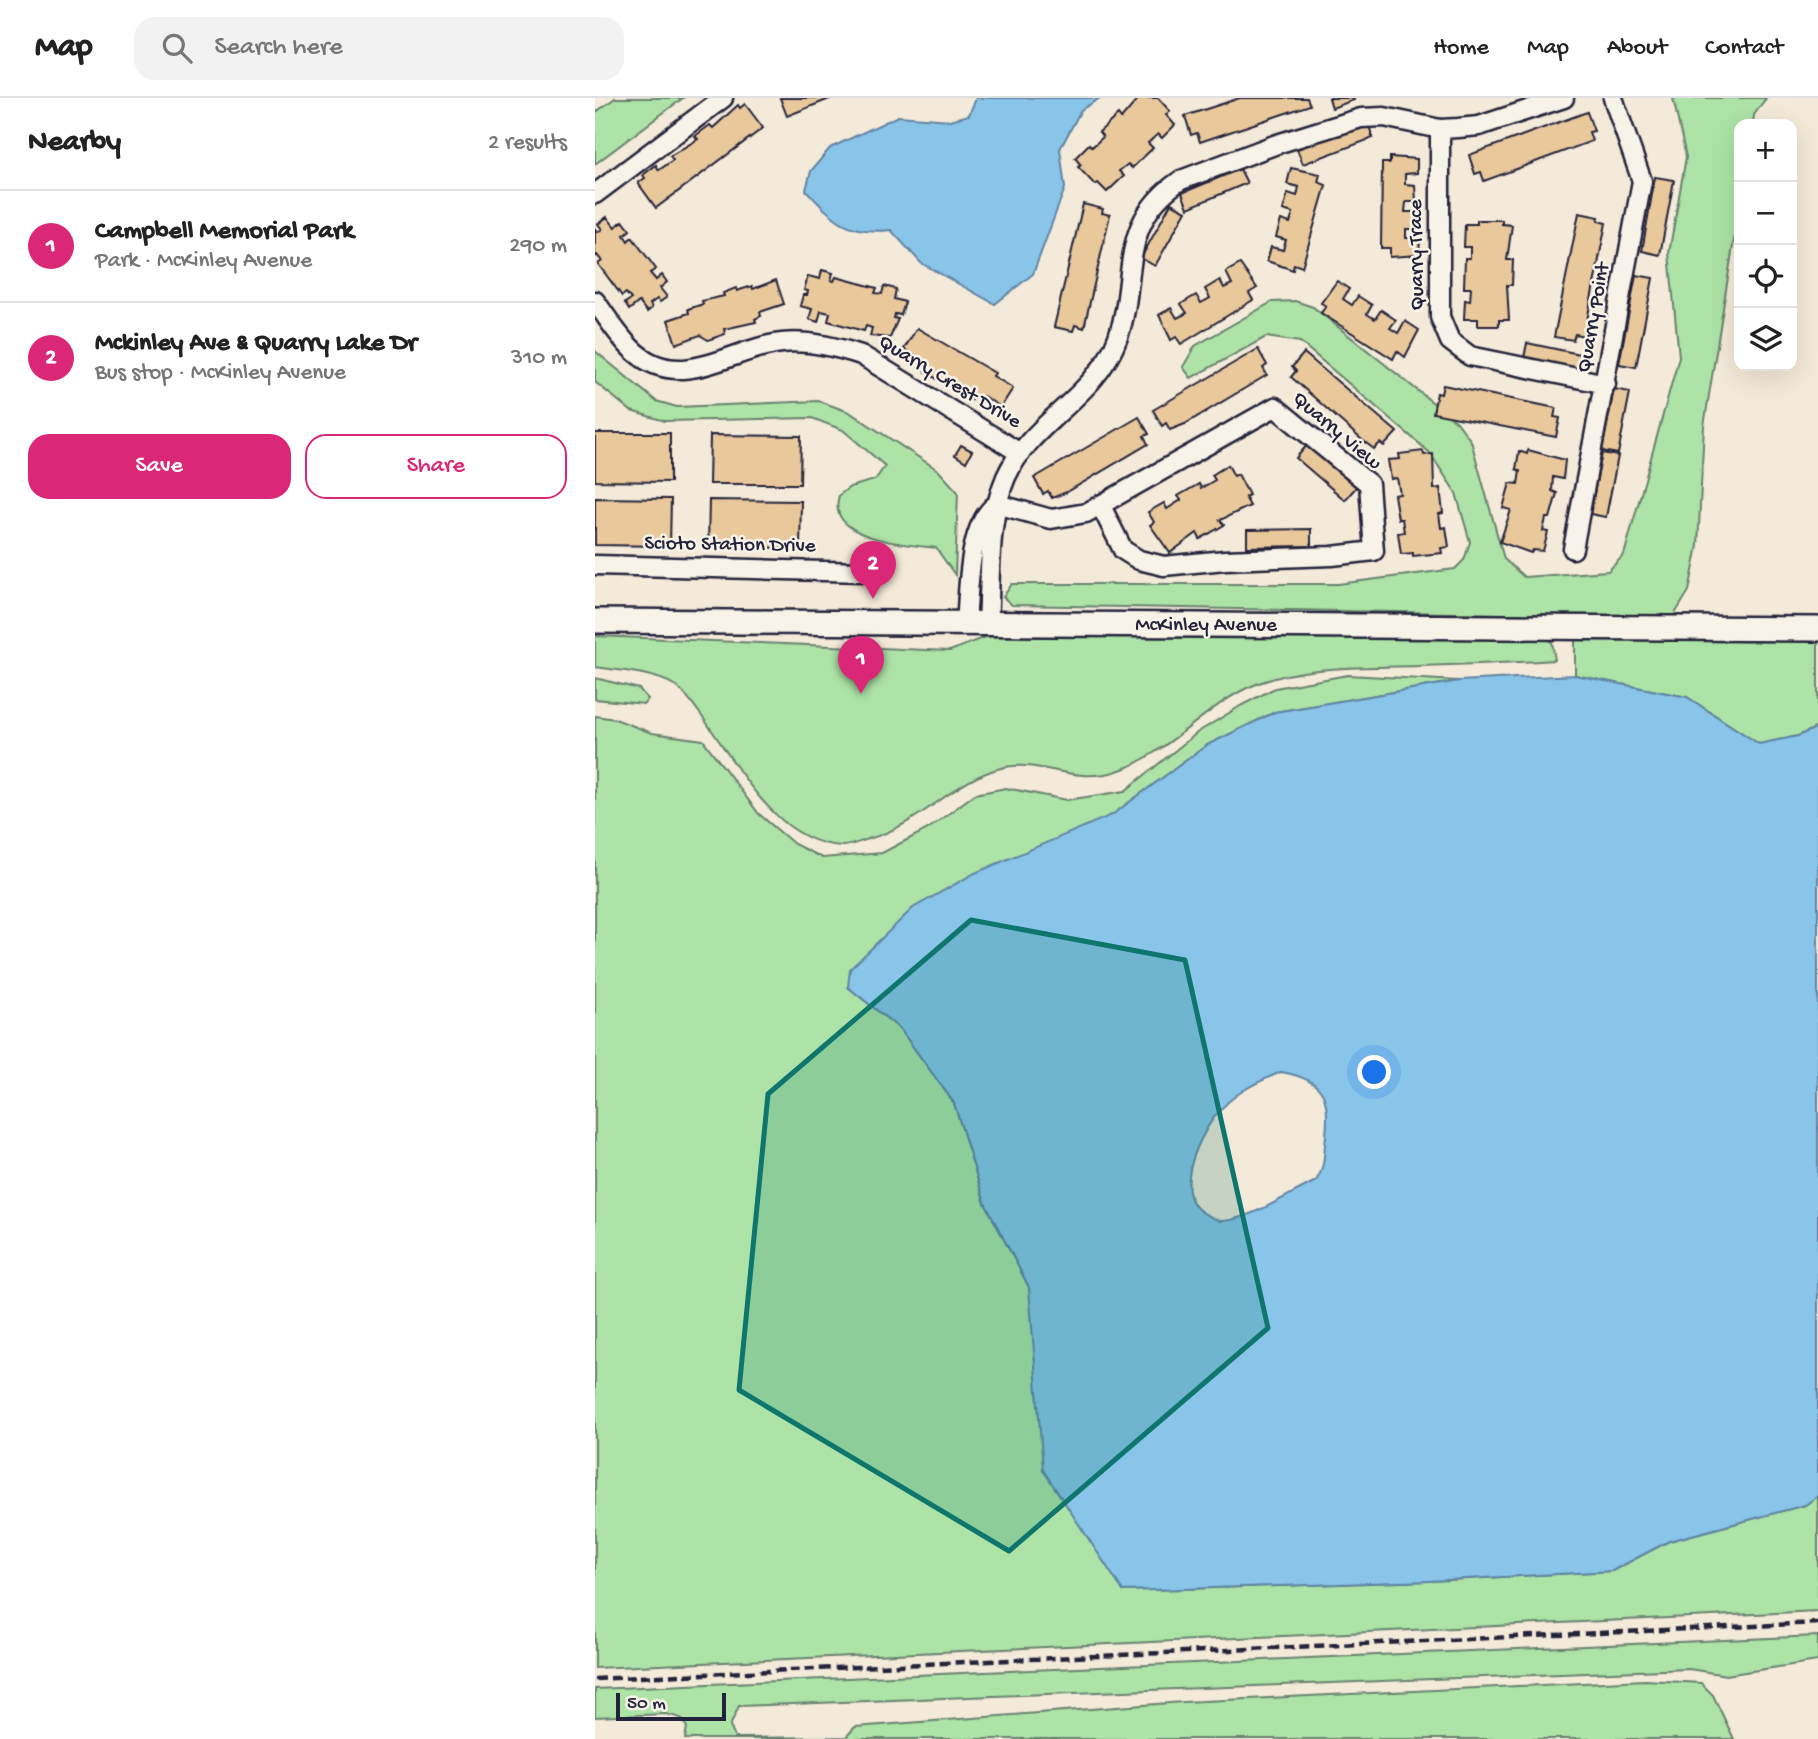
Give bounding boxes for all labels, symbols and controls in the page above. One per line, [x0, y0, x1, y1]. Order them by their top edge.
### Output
search box [134, 17, 624, 80]
text: Map [35, 29, 92, 67]
icon: search [158, 29, 196, 67]
text: Search here [214, 33, 343, 64]
text: Home [1433, 34, 1489, 63]
text: Map [1527, 34, 1569, 63]
text: About [1607, 34, 1667, 63]
text: Contact [1705, 34, 1783, 63]
map controls [1734, 119, 1797, 371]
button: + [1734, 119, 1797, 182]
text: Nearby [28, 126, 121, 161]
text: 2 results [488, 130, 567, 157]
button: − [1734, 182, 1797, 245]
street label: Quarry Trace [1405, 198, 1431, 311]
text: Campbell Memorial Park [95, 217, 354, 248]
text: 1 [46, 233, 56, 260]
text: 290 m [509, 233, 567, 260]
button: locate [1734, 245, 1797, 308]
text: Park · McKinley Avenue [95, 248, 312, 275]
street label: Quarry Point [1573, 259, 1617, 375]
button: layers [1734, 308, 1797, 371]
text: Mckinley Ave & Quarry Lake Dr [95, 329, 417, 360]
street label: Quarry Crest Drive [873, 330, 1026, 436]
text: 2 [45, 345, 57, 372]
text: 310 m [511, 345, 567, 372]
text: Bus stop · McKinley Avenue [95, 360, 346, 387]
street label: Quarry View [1286, 387, 1386, 477]
button: Save [28, 434, 291, 499]
button: Share [305, 434, 567, 499]
street label: Scioto Station Drive [644, 532, 817, 560]
pin: 2 [850, 541, 896, 599]
street label: McKinley Avenue [1135, 614, 1278, 639]
pin: 1 [838, 636, 884, 694]
your location [1357, 1055, 1391, 1089]
scale bar [616, 1690, 726, 1722]
text: 50 m [627, 1693, 666, 1716]

